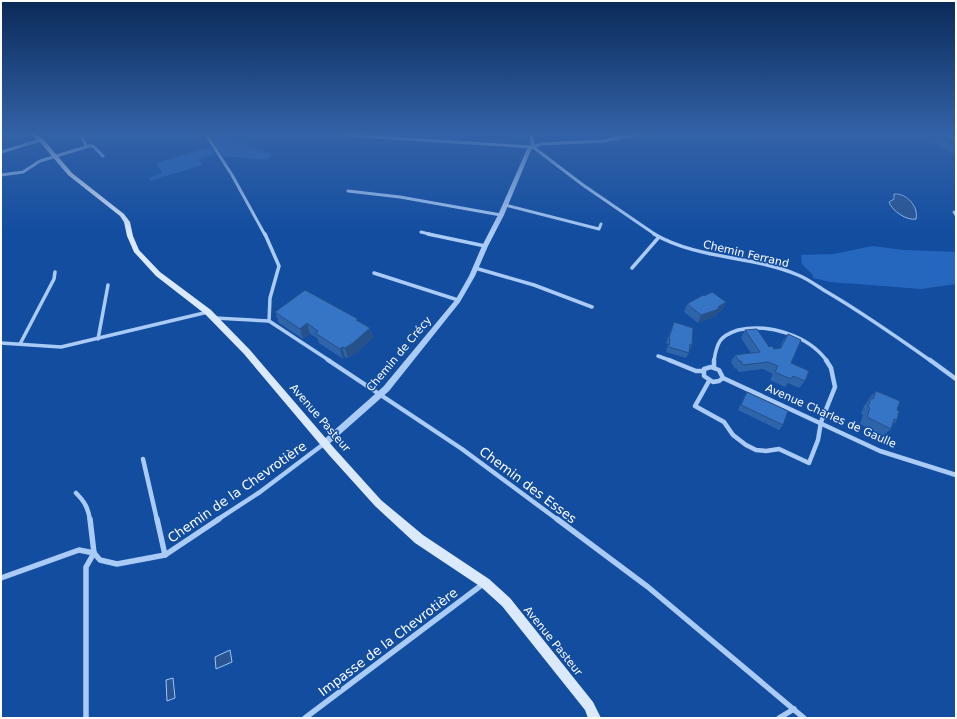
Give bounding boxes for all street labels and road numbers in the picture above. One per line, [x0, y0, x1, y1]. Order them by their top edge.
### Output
street label: Chemin Ferrand [702, 238, 790, 270]
street label: Chemin de Crécy [364, 313, 435, 394]
street label: Avenue Pasteur [287, 381, 353, 455]
street label: Avenue Charles de Gaulle [764, 381, 899, 451]
street label: Chemin de la Chevrotière [165, 438, 309, 546]
street label: Chemin des Esses [477, 444, 580, 527]
street label: Impasse de la Chevrotière [315, 585, 461, 699]
street label: Avenue Pasteur [521, 604, 585, 679]

